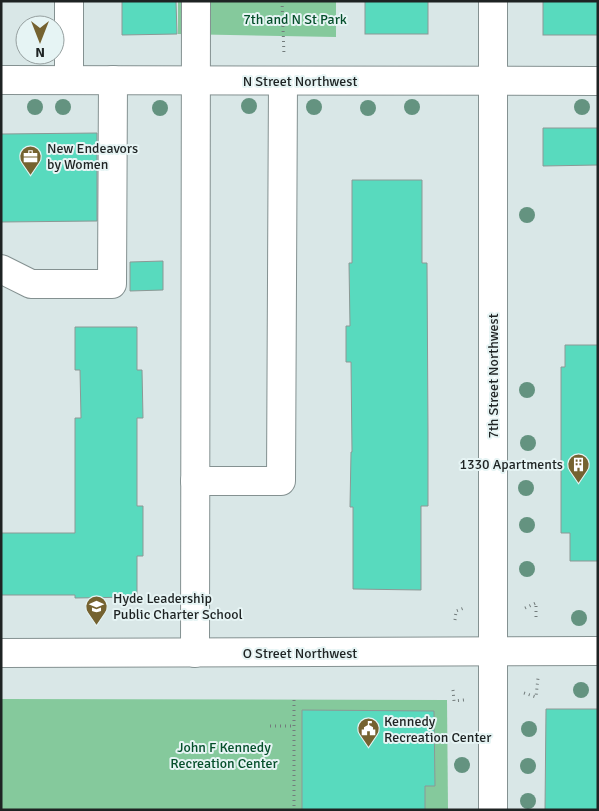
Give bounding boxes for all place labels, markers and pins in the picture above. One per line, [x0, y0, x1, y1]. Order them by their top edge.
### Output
place label: New Endeavors by Women [47, 140, 138, 173]
office icon: New Endeavors by Women [19, 144, 43, 175]
building icon: 1330 Apartments [567, 452, 591, 483]
place label: 1330 Apartments [459, 456, 563, 473]
place label: Hyde Leadership Public Charter School [113, 590, 243, 623]
school or university icon: Hyde Leadership Public Charter School [85, 594, 109, 625]
place label: Kennedy Recreation Center [384, 713, 492, 746]
public building icon: Kennedy Recreation Center [356, 717, 380, 748]

